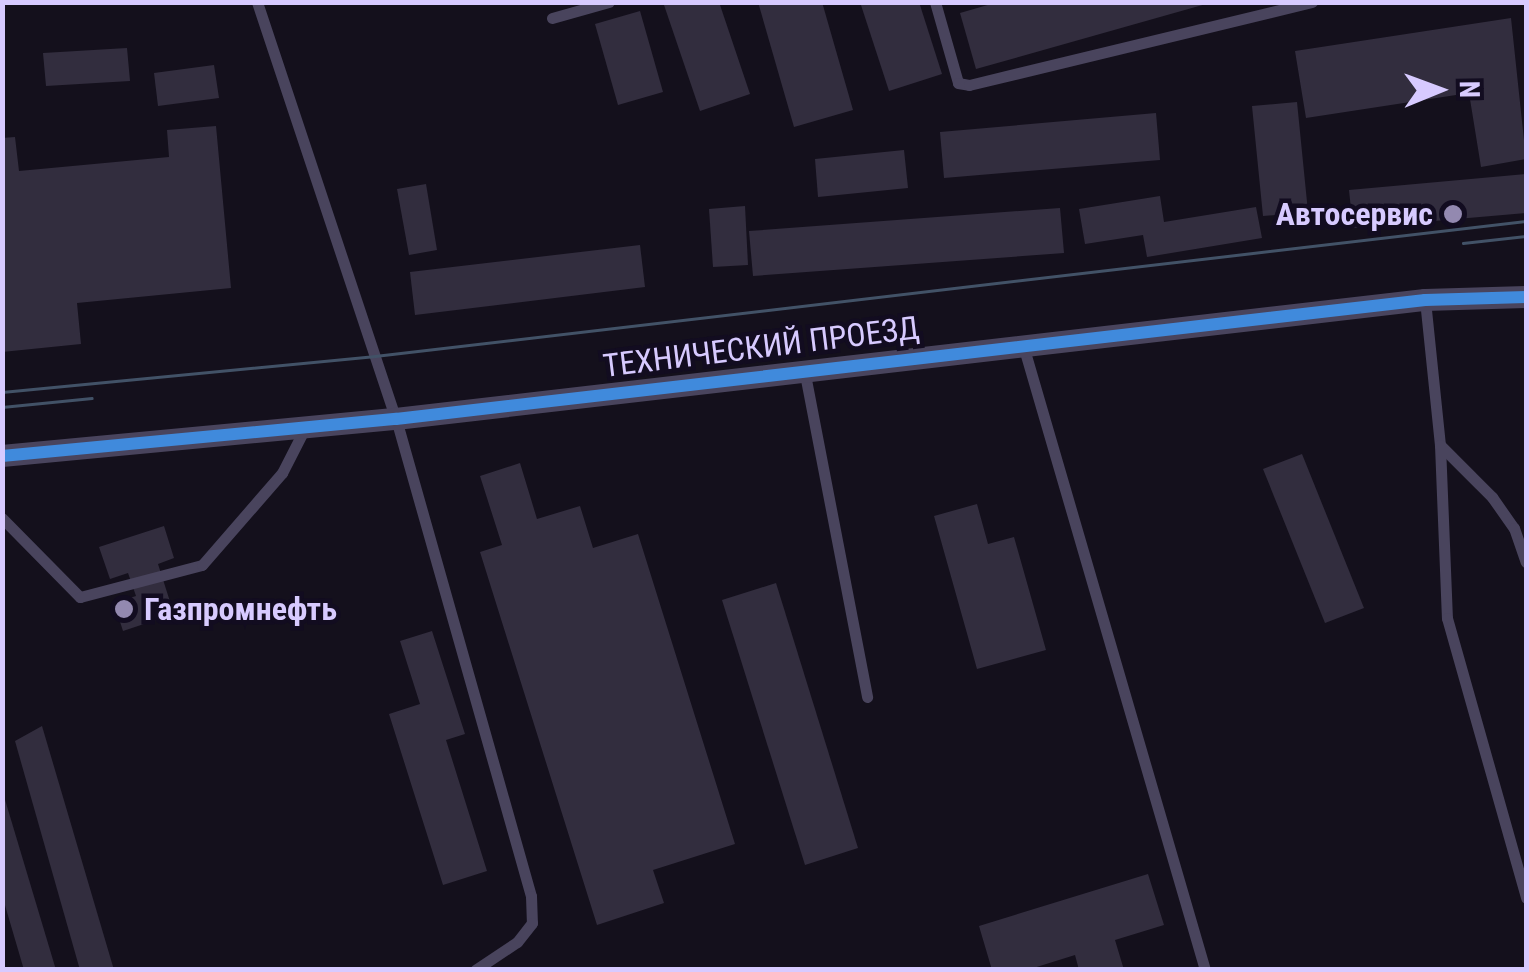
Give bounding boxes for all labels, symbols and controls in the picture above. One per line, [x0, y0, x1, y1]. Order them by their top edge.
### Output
north arrow [1389, 40, 1489, 140]
text: N [1453, 81, 1486, 98]
place label: Автосервис [1276, 195, 1433, 233]
marker: Автосервис [1442, 203, 1464, 225]
street label: ТЕХНИЧЕСКИЙ ПРОЕЗД [601, 309, 921, 385]
place label: Газпромнефть [144, 590, 337, 628]
marker: Газпромнефть [113, 598, 135, 620]

